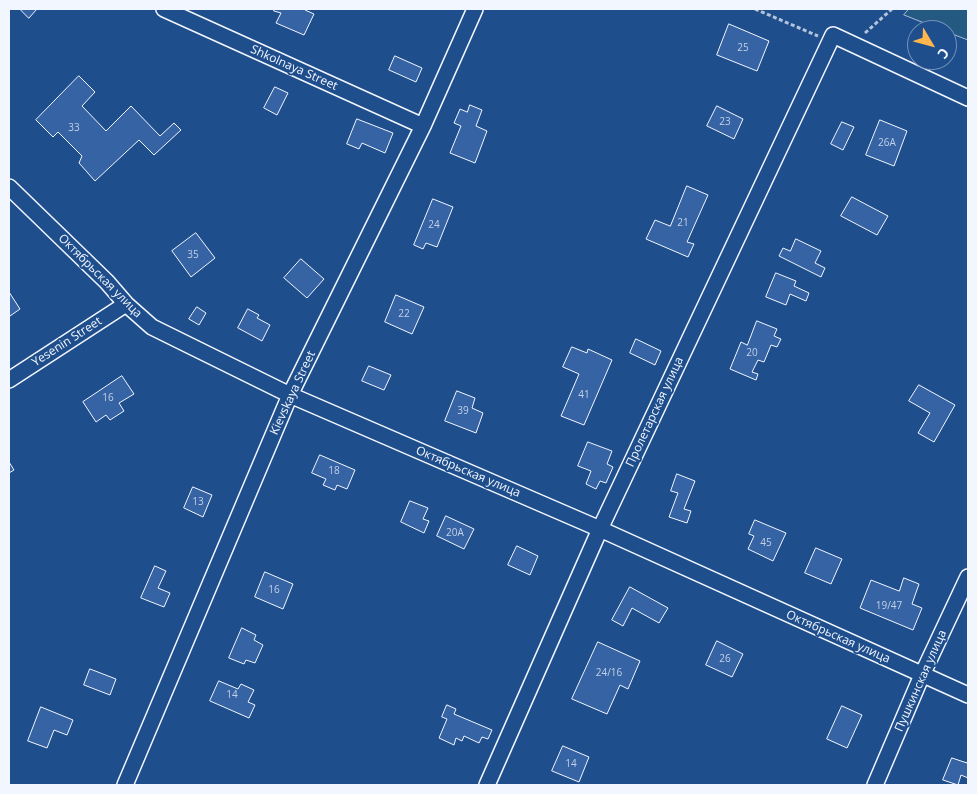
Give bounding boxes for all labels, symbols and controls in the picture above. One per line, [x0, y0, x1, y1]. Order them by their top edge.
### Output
north arrow [907, 20, 957, 70]
street label: Shkolnaya Street [248, 42, 340, 94]
house number: 25 [737, 42, 749, 54]
text: С [933, 44, 954, 63]
house number: 23 [719, 116, 731, 128]
house number: 33 [68, 122, 80, 134]
house number: 26А [878, 137, 896, 149]
house number: 21 [677, 217, 689, 229]
house number: 24 [428, 219, 440, 231]
street label: Октябрьская улица [55, 231, 145, 321]
house number: 35 [187, 249, 199, 261]
house number: 22 [398, 308, 410, 320]
street label: Yesenin Street [29, 314, 105, 370]
house number: 20 [746, 347, 758, 359]
street label: Kievskaya Street [267, 349, 319, 437]
street label: Пролетарская улица [623, 355, 687, 469]
house number: 41 [578, 389, 590, 401]
house number: 16 [102, 392, 114, 404]
house number: 39 [457, 405, 469, 417]
street label: Октябрьская улица [413, 443, 523, 501]
house number: 18 [328, 465, 340, 477]
house number: 13 [192, 496, 204, 508]
house number: 20А [446, 527, 464, 539]
house number: 45 [760, 537, 772, 549]
house number: 16 [268, 584, 280, 596]
house number: 19/47 [876, 600, 902, 612]
street label: Октябрьская улица [784, 608, 892, 666]
street label: Пушкинская улица [892, 628, 950, 734]
house number: 26 [719, 653, 731, 665]
house number: 24/16 [596, 667, 622, 679]
house number: 14 [226, 689, 238, 701]
house number: 14 [565, 758, 577, 770]

